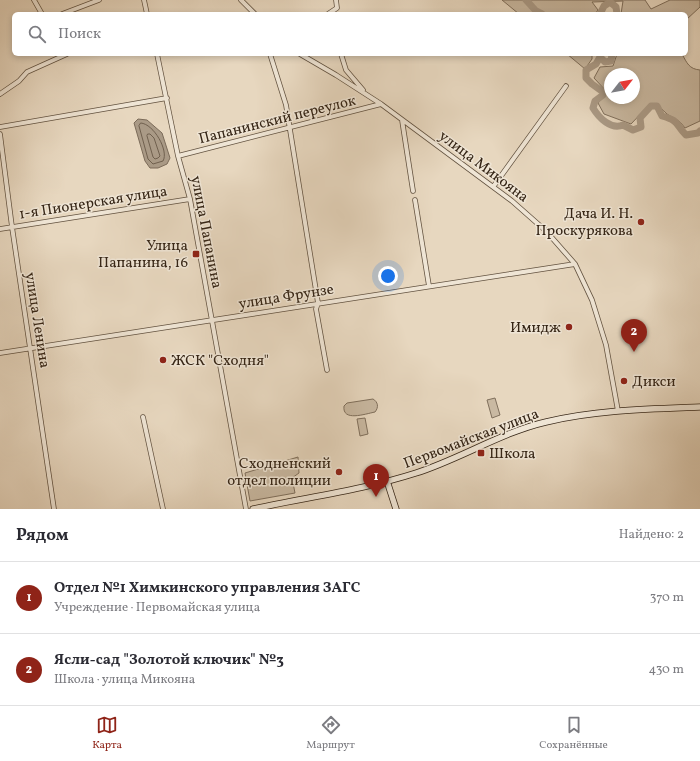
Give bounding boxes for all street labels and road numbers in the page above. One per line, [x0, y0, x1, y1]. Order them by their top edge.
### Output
street label: Папанинский переулок [197, 91, 358, 150]
street label: улица Микояна [434, 126, 533, 208]
street label: улица Папанина [184, 174, 227, 290]
street label: 1-я Пионерская улица [18, 181, 169, 226]
street label: улица Ленина [19, 271, 54, 370]
street label: улица Фрунзе [237, 280, 335, 315]
street label: Первомайская улица [401, 404, 542, 475]

